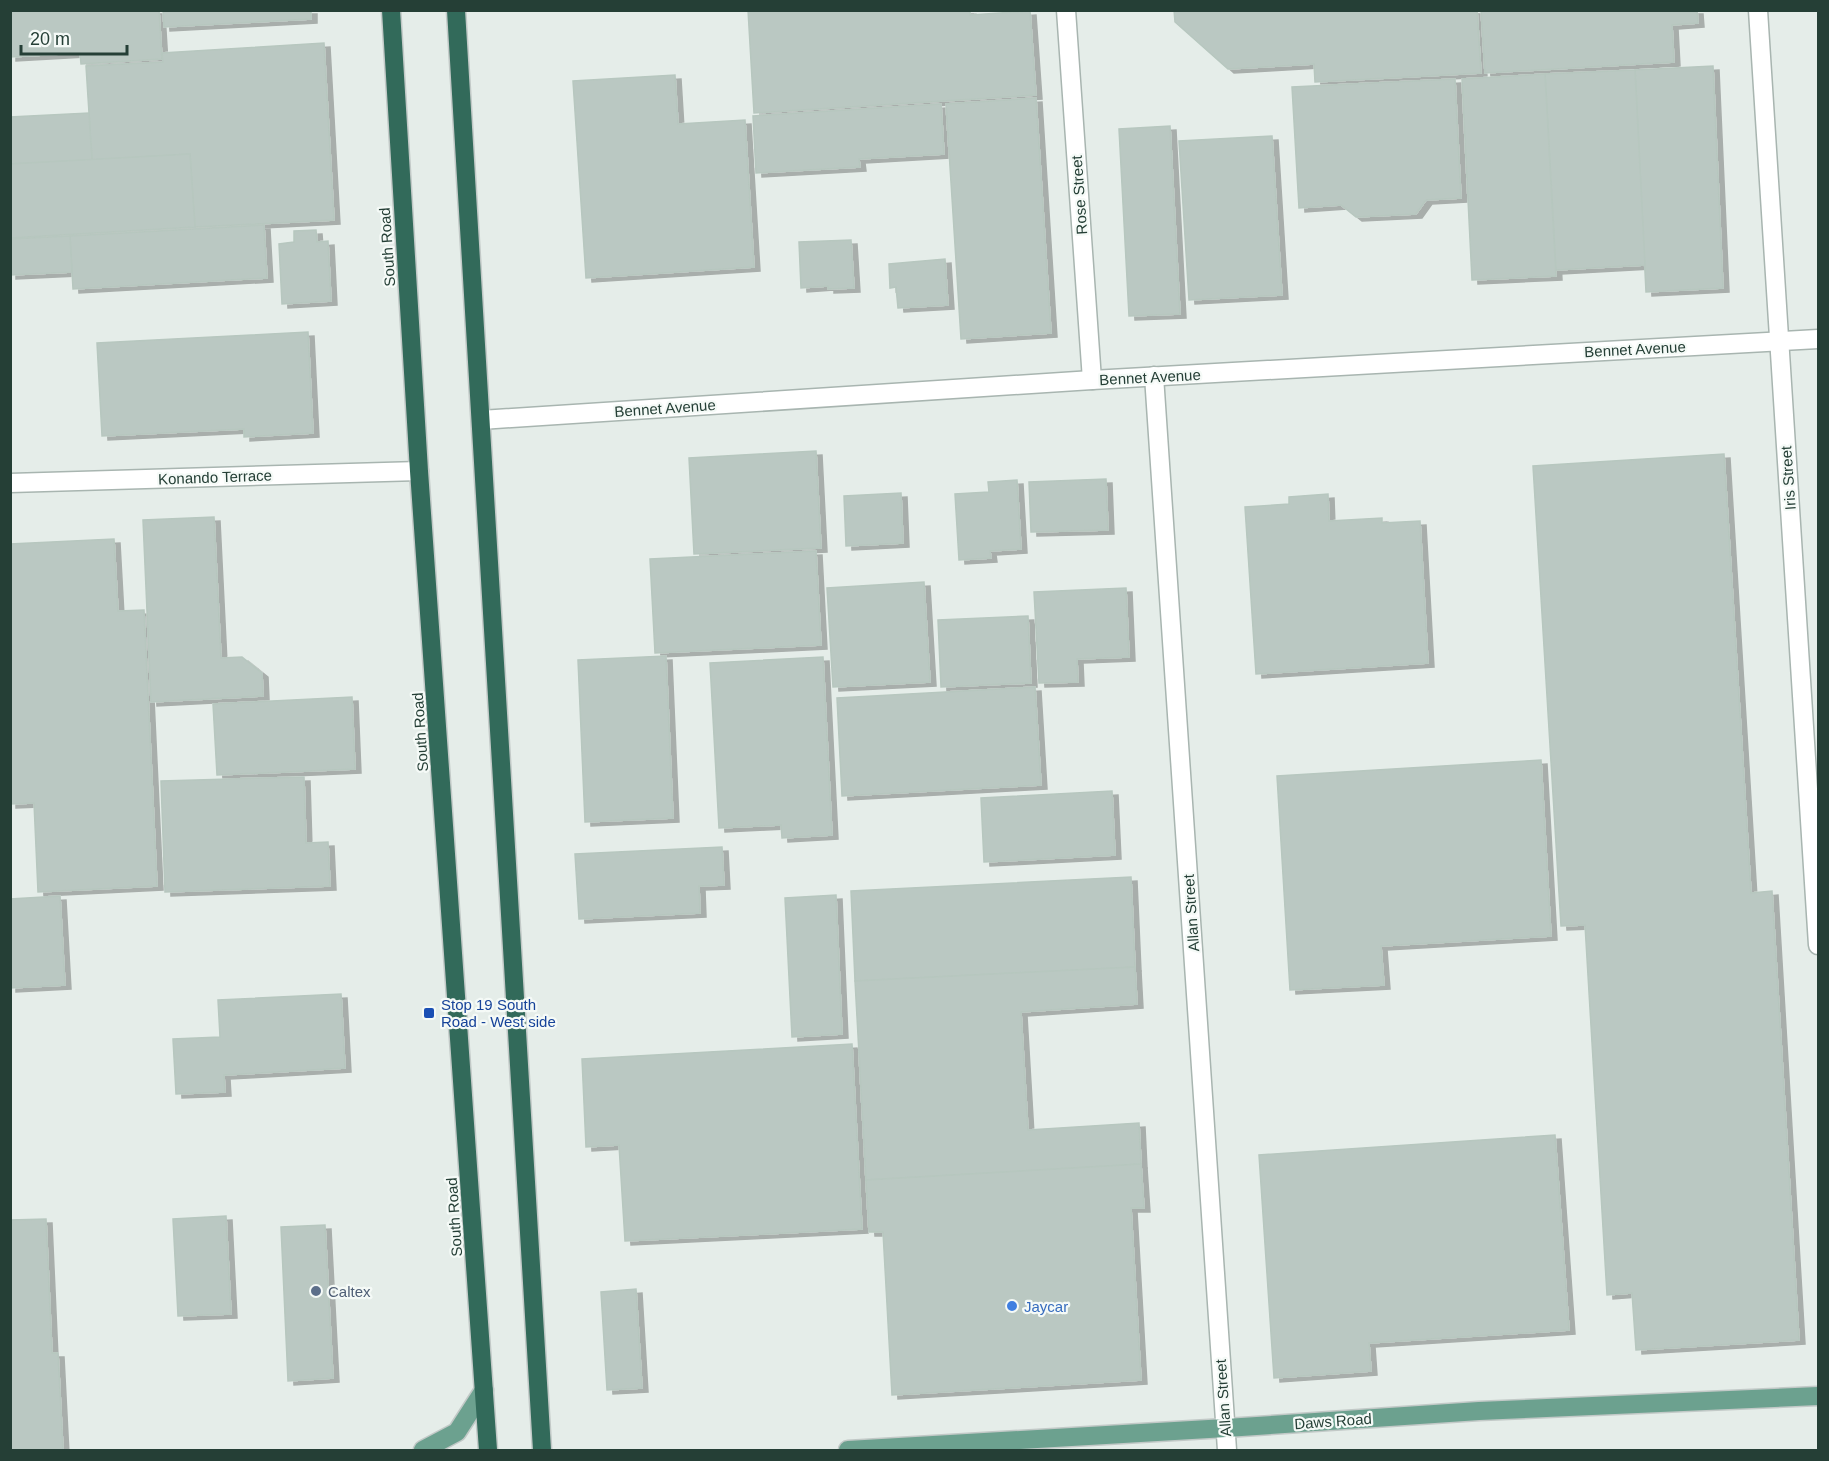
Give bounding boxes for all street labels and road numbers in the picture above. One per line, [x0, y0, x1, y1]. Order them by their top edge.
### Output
street label: Rose Street [1068, 154, 1090, 235]
street label: South Road [376, 207, 398, 287]
street label: Bennet Avenue [1584, 338, 1686, 360]
street label: Bennet Avenue [1099, 366, 1201, 388]
street label: Bennet Avenue [614, 396, 716, 420]
street label: Iris Street [1777, 445, 1799, 511]
street label: Konando Terrace [158, 467, 272, 487]
street label: South Road [409, 692, 431, 772]
street label: Allan Street [1180, 873, 1202, 952]
street label: South Road [443, 1177, 465, 1257]
street label: Allan Street [1212, 1358, 1234, 1437]
street label: Daws Road [1294, 1410, 1372, 1432]

